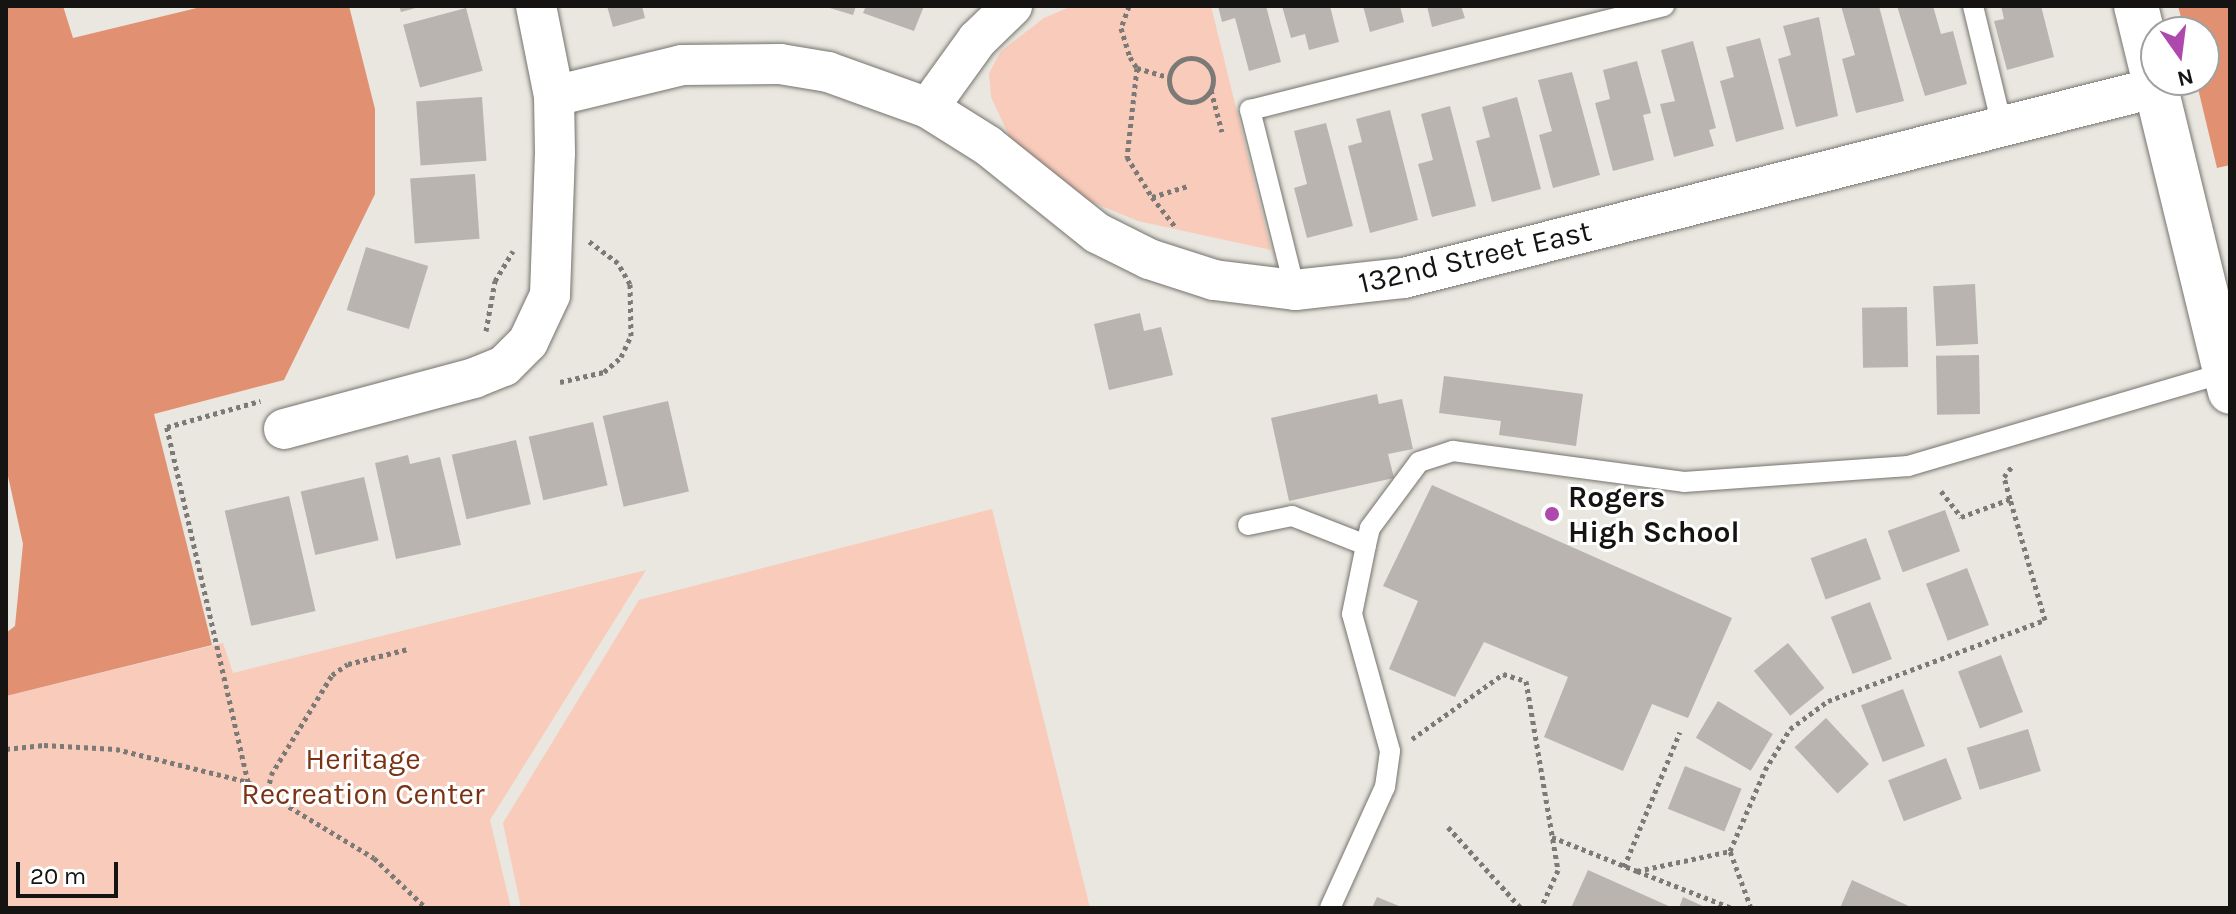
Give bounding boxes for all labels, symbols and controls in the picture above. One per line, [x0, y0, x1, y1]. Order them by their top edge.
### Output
north arrow [2140, 16, 2220, 96]
text: N [2175, 63, 2196, 92]
street label: 132nd Street East [1355, 213, 1595, 301]
place label: Rogers High School [1568, 479, 1740, 550]
marker: Rogers High School [1543, 505, 1561, 523]
park label: Heritage Recreation Center [241, 741, 485, 812]
scale bar [20, 846, 122, 896]
text: 20 m [30, 862, 86, 890]

